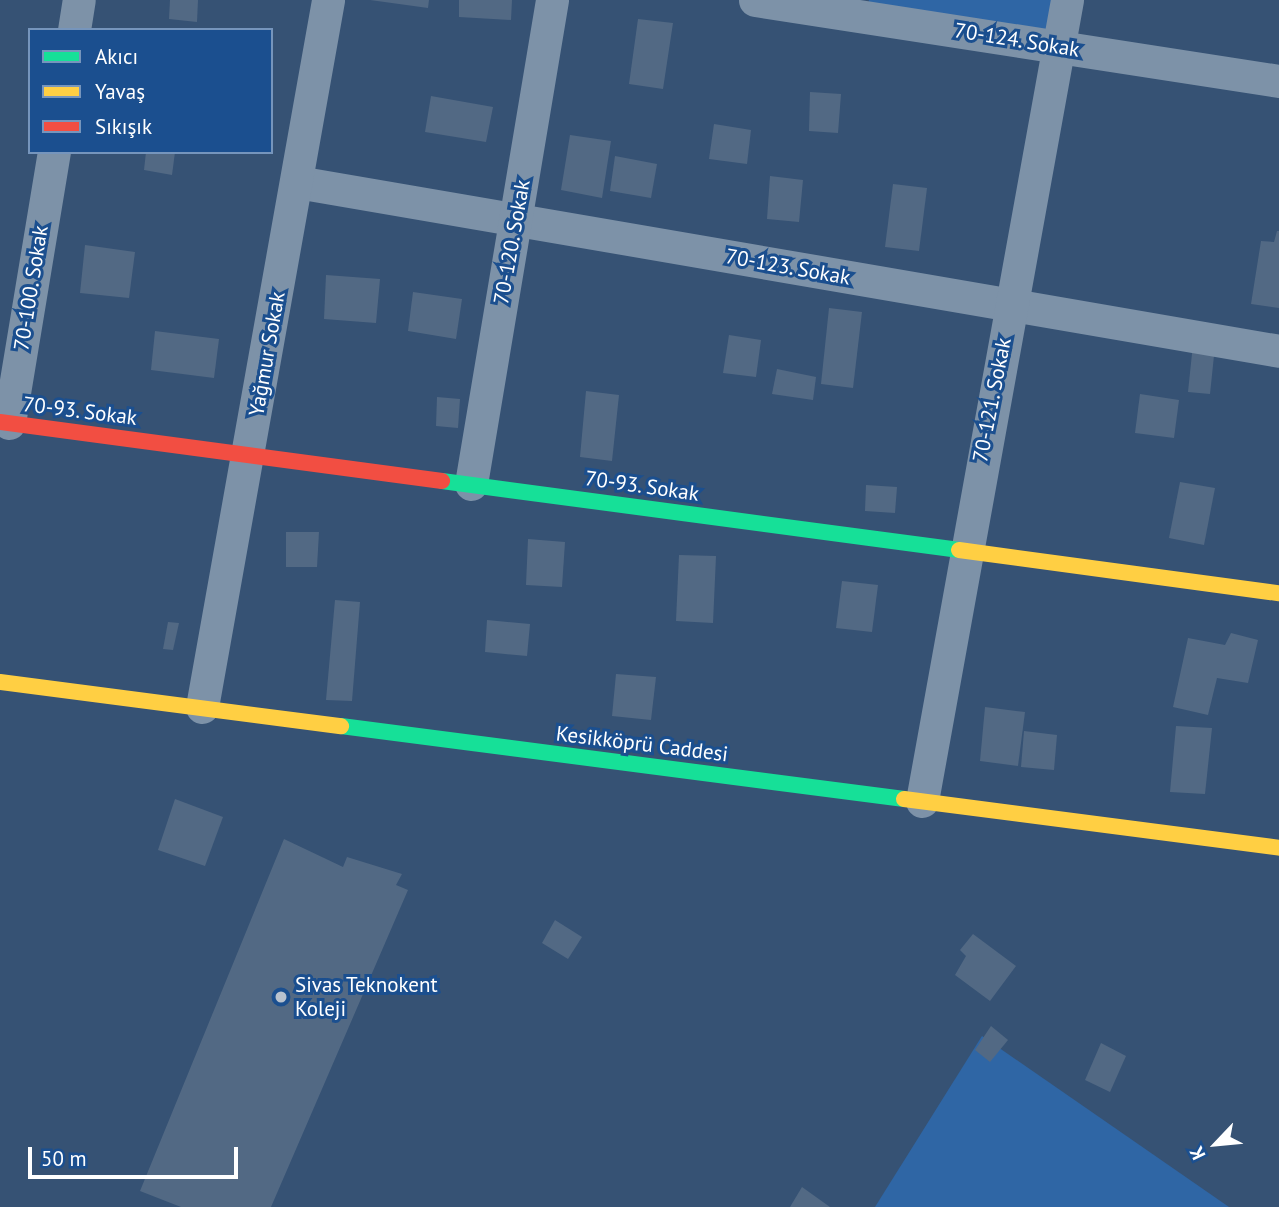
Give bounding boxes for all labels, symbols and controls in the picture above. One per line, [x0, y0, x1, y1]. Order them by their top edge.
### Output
street label: 70-124. Sokak [952, 18, 1082, 62]
legend [28, 28, 273, 154]
text: Akıcı [95, 43, 138, 70]
text: Yavaş [95, 78, 145, 105]
text: Sıkışık [95, 113, 152, 140]
street label: 70-120. Sokak [488, 177, 536, 307]
street label: 70-100. Sokak [9, 223, 53, 353]
street label: 70-123. Sokak [723, 243, 853, 291]
street label: Yağmur Sokak [244, 290, 290, 418]
street label: 70-121. Sokak [967, 335, 1017, 465]
street label: 70-93. Sokak [21, 391, 139, 431]
street label: 70-93. Sokak [583, 465, 701, 507]
street label: Kesikköprü Caddesi [554, 721, 730, 767]
place label: Sivas Teknokent Koleji [295, 972, 438, 1022]
marker: Sivas Teknokent Koleji [273, 989, 289, 1005]
north arrow [1181, 1109, 1251, 1179]
scale bar [32, 1134, 242, 1178]
text: K [1184, 1143, 1210, 1164]
text: 50 m [41, 1145, 87, 1172]

